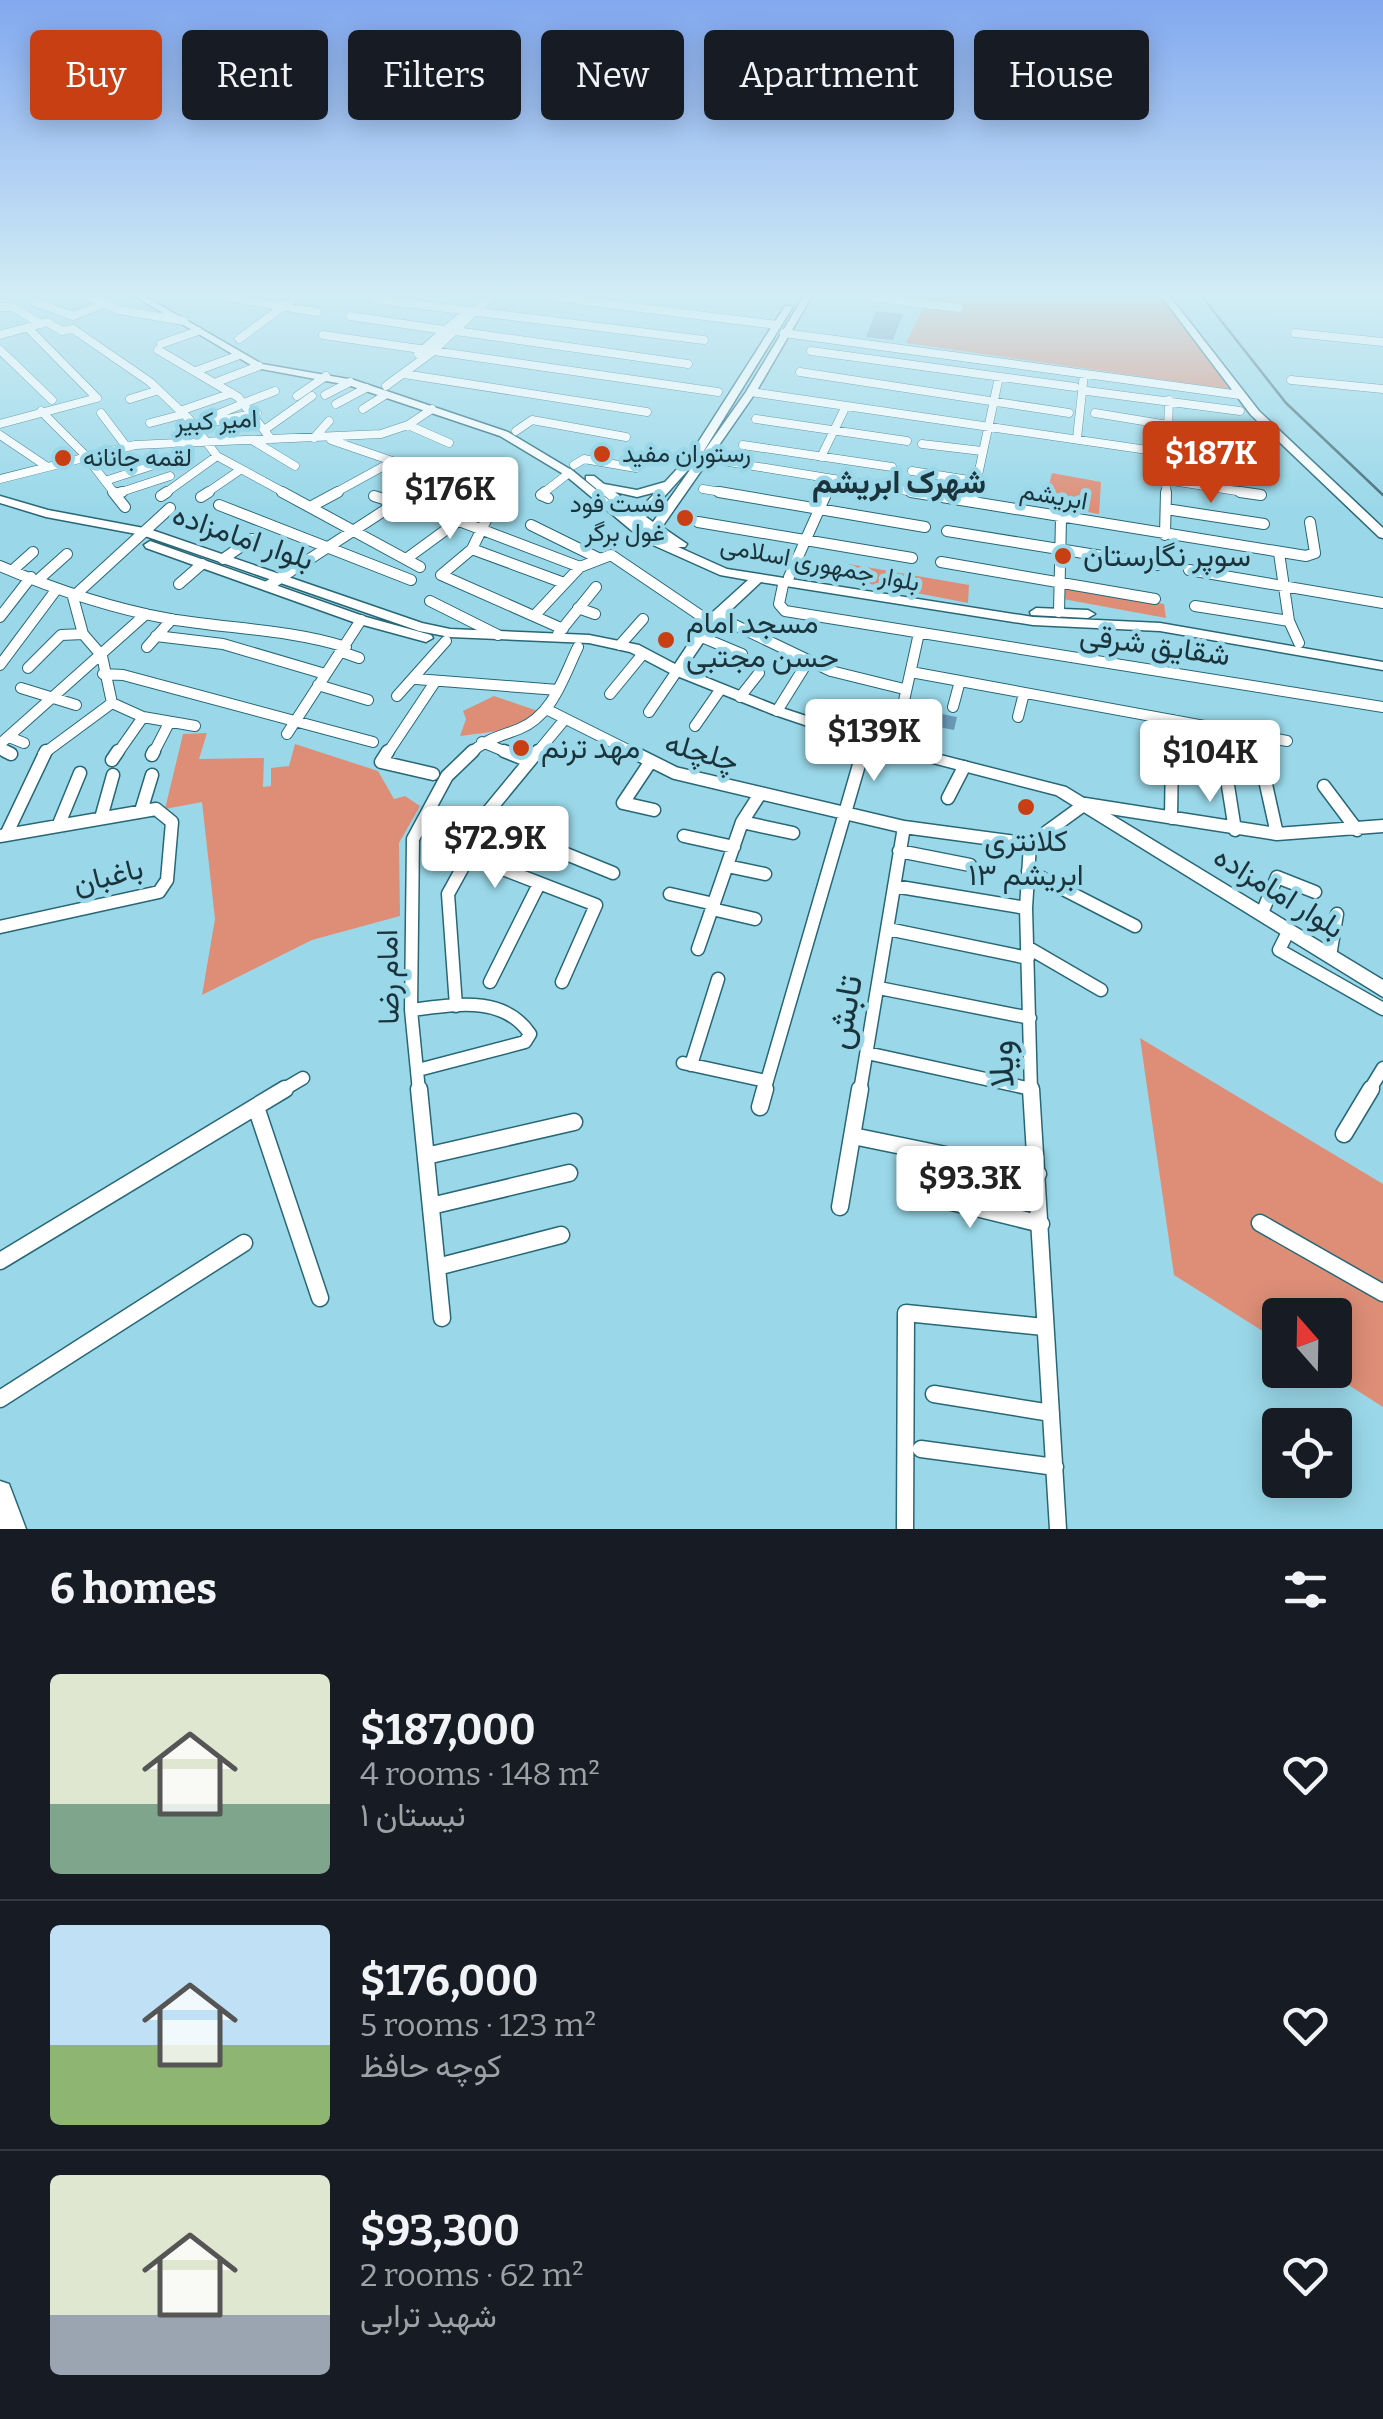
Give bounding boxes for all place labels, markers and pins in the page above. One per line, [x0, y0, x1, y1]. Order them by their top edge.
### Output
pin: $187K [1141, 421, 1281, 506]
place label: رستوران مفید [622, 439, 751, 469]
place label: لقمه جانانه [83, 443, 192, 473]
marker: رستوران مفید [591, 443, 613, 465]
marker: لقمه جانانه [52, 447, 74, 469]
pin: $176K [380, 457, 520, 542]
place label: فست فود غول برگر [570, 489, 665, 548]
marker: فست فود غول برگر [674, 507, 696, 529]
place label: سوپر نگارستان [1083, 538, 1251, 576]
marker: سوپر نگارستان [1052, 545, 1074, 567]
place label: مسجد امام حسن مجتبی [686, 605, 839, 675]
marker: مسجد امام حسن مجتبی [655, 629, 677, 651]
pin: $139K [804, 699, 944, 784]
pin: $104K [1140, 720, 1280, 805]
place label: مهد ترنم [541, 730, 640, 767]
marker: مهد ترنم [510, 737, 532, 759]
marker: کلانتری ۱۳ ابریشم [1015, 796, 1037, 818]
pin: $72.9K [414, 806, 576, 891]
place label: کلانتری ۱۳ ابریشم [968, 823, 1084, 894]
pin: $93.3K [889, 1146, 1051, 1231]

